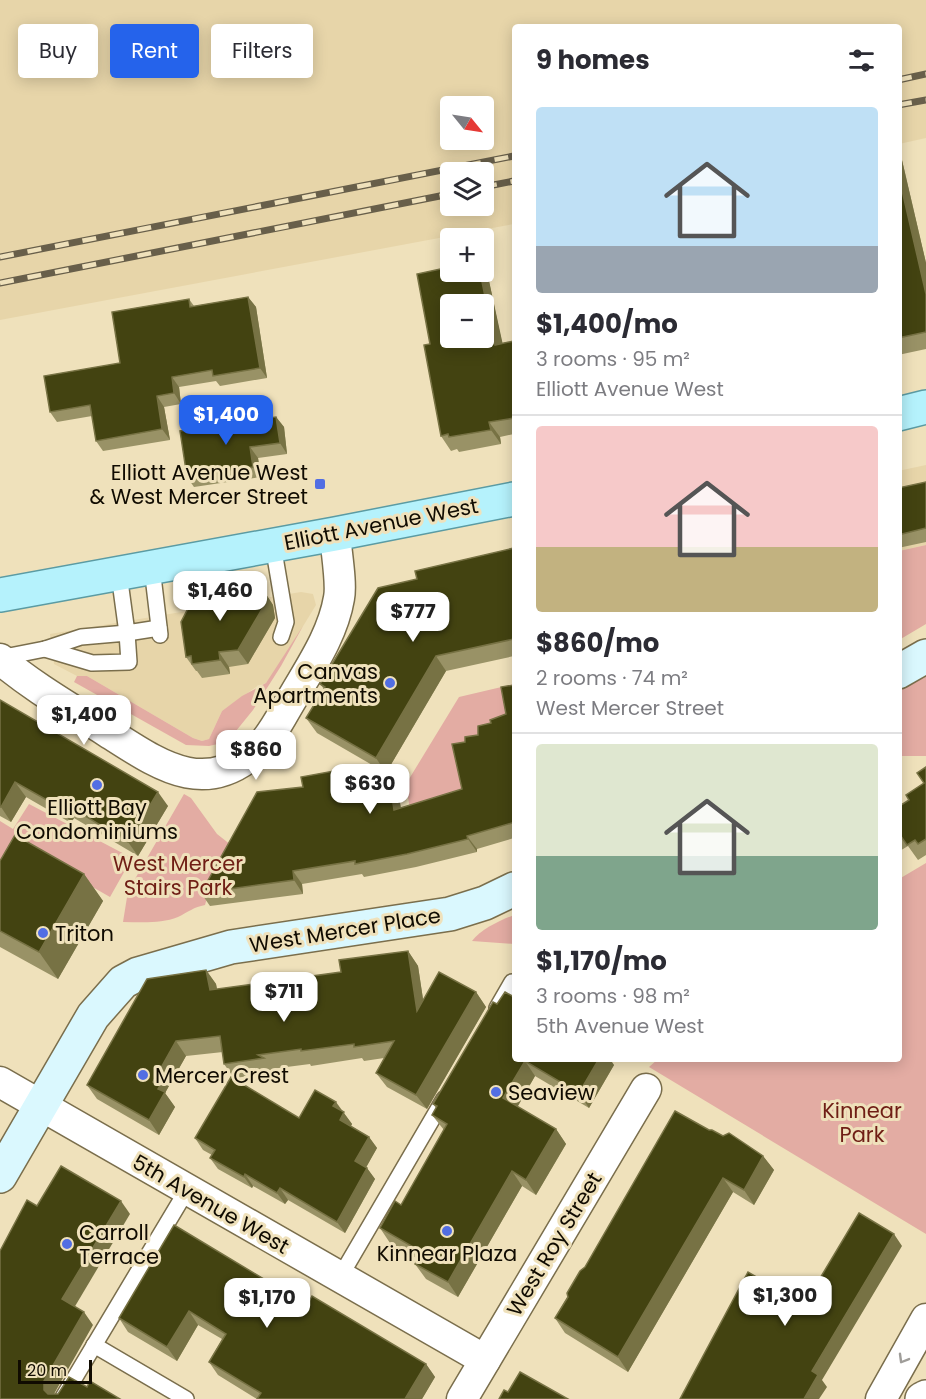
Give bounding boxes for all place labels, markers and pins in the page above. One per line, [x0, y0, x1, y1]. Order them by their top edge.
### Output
pin: $1,400 [177, 395, 275, 446]
place label: Elliott Avenue West & West Mercer Street [90, 458, 308, 511]
marker: Elliott Avenue West & West Mercer Street [313, 477, 327, 491]
pin: $1,460 [171, 571, 269, 622]
pin: $777 [377, 592, 449, 643]
place label: Canvas Apartments [253, 657, 378, 710]
marker: Canvas Apartments [383, 676, 397, 690]
pin: $1,400 [35, 695, 133, 746]
pin: $860 [220, 730, 292, 781]
pin: $630 [334, 764, 406, 815]
marker: Elliott Bay Condominiums [90, 778, 104, 792]
place label: Elliott Bay Condominiums [16, 793, 178, 846]
place label: Triton [55, 919, 114, 948]
marker: Triton [36, 926, 50, 940]
pin: $711 [248, 972, 320, 1023]
place label: Mercer Crest [155, 1061, 289, 1090]
marker: Mercer Crest [136, 1068, 150, 1082]
place label: Seaview [508, 1078, 595, 1107]
marker: Seaview [489, 1085, 503, 1099]
place label: Carroll Terrace [79, 1218, 159, 1271]
marker: Kinnear Plaza [440, 1224, 454, 1238]
marker: Carroll Terrace [60, 1237, 74, 1251]
place label: Kinnear Plaza [377, 1239, 517, 1268]
pin: $1,300 [736, 1276, 834, 1327]
pin: $1,170 [218, 1278, 316, 1329]

